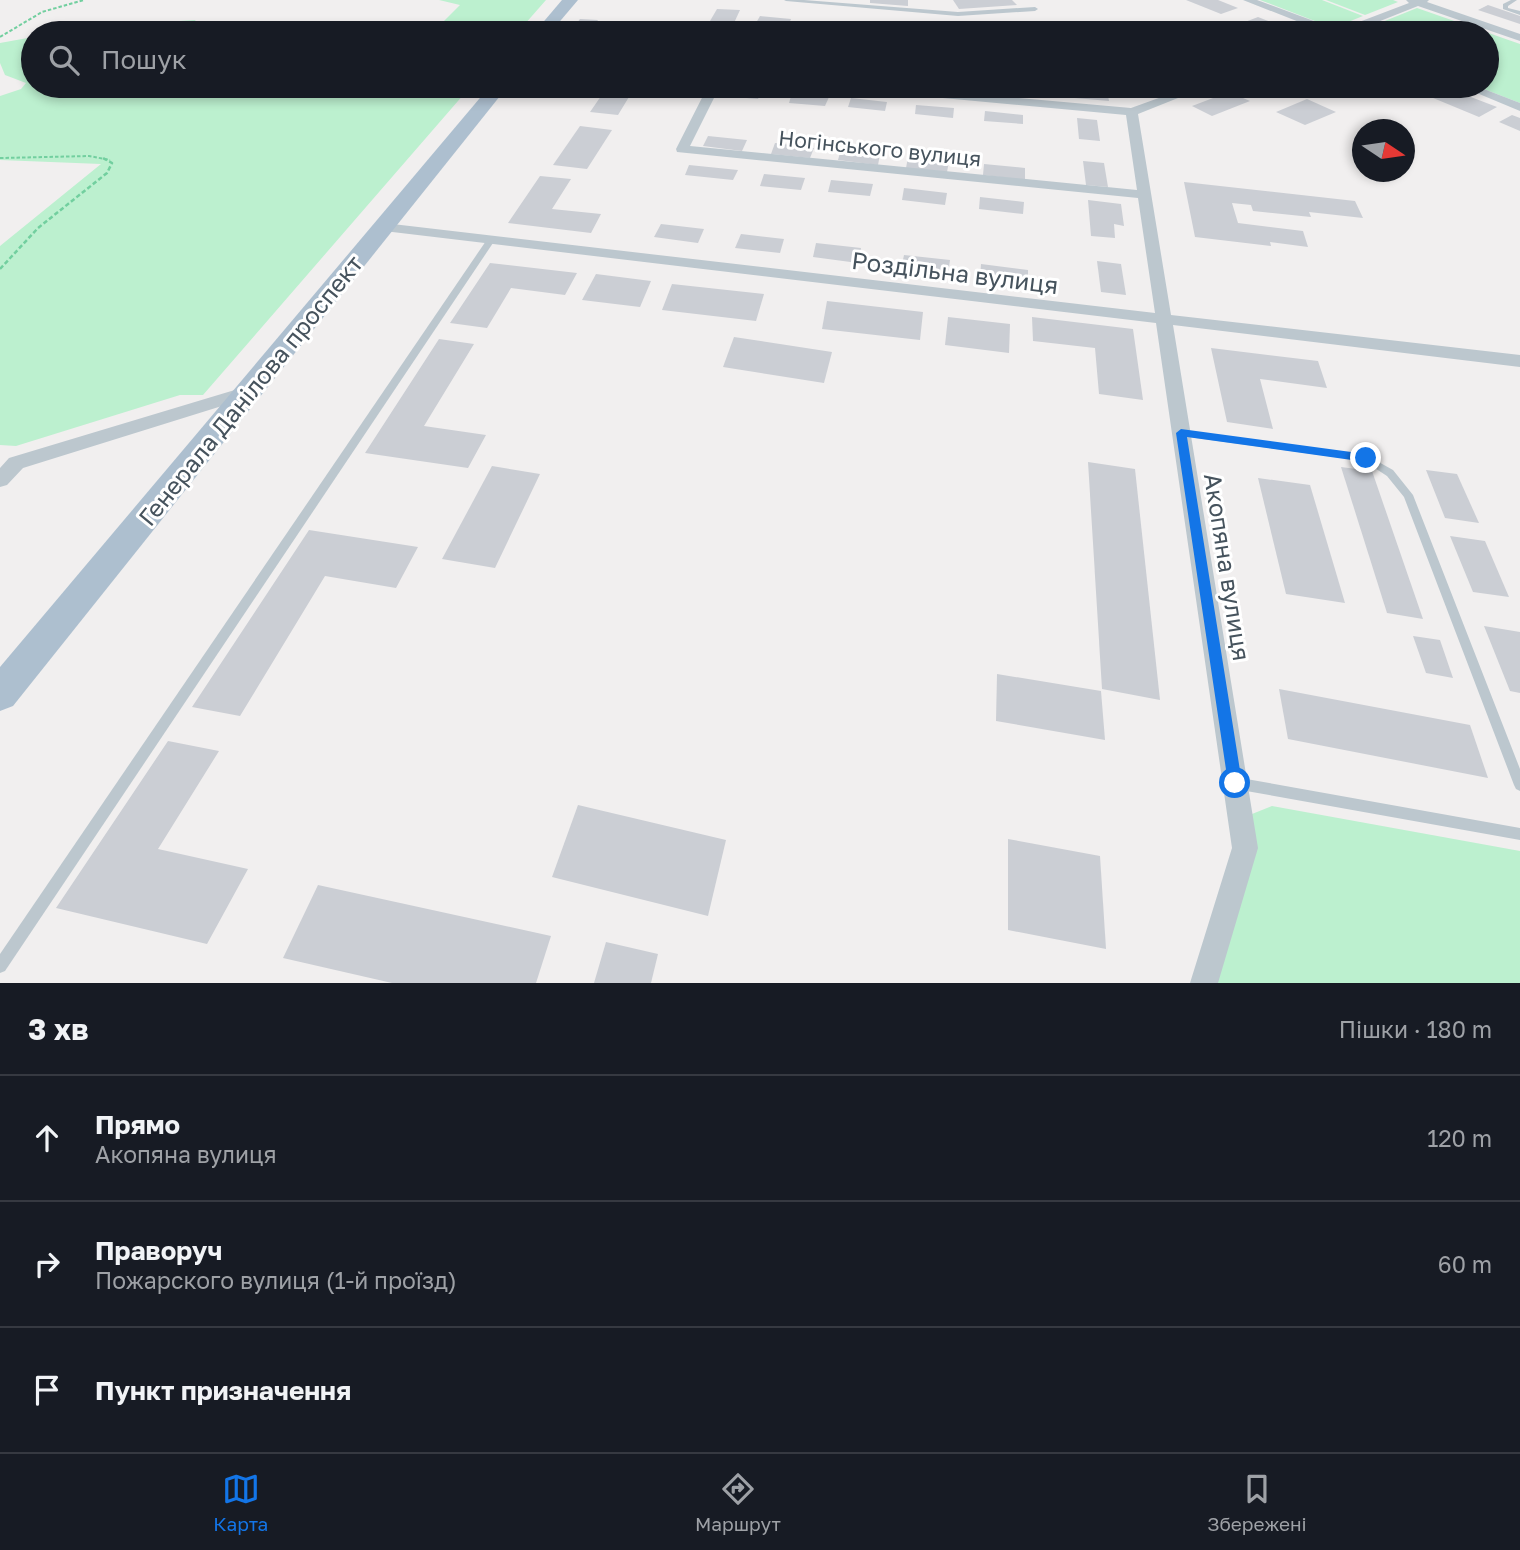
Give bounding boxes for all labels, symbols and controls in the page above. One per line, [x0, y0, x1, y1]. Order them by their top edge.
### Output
search box [21, 21, 1499, 98]
icon: search [45, 41, 83, 79]
text: Пошук [101, 44, 187, 75]
north arrow [1352, 119, 1415, 182]
street label: Ногінського вулиця [777, 124, 983, 172]
street label: Роздільна вулиця [850, 245, 1060, 299]
street label: Генерала Данілова проспект [132, 249, 368, 531]
route end [1350, 442, 1381, 473]
street label: Акопяна вулиця [1199, 471, 1257, 663]
route start [1219, 767, 1250, 798]
text: 3 хв [28, 1011, 89, 1047]
text: Пішки · 180 m [1339, 1015, 1492, 1043]
text: Прямо [95, 1109, 180, 1140]
icon: ahead [28, 1119, 66, 1157]
text: 120 m [1427, 1124, 1492, 1152]
text: Акопяна вулиця [95, 1140, 277, 1168]
text: Праворуч [95, 1235, 223, 1266]
icon: right [28, 1245, 66, 1283]
text: 60 m [1438, 1250, 1492, 1278]
text: Пожарского вулиця (1-й проїзд) [95, 1266, 457, 1294]
icon: arrive [28, 1371, 66, 1409]
text: Пункт призначення [95, 1375, 351, 1406]
tab: Карта [213, 1470, 268, 1535]
tab: Маршрут [695, 1470, 781, 1535]
tab: Збережені [1207, 1470, 1307, 1535]

